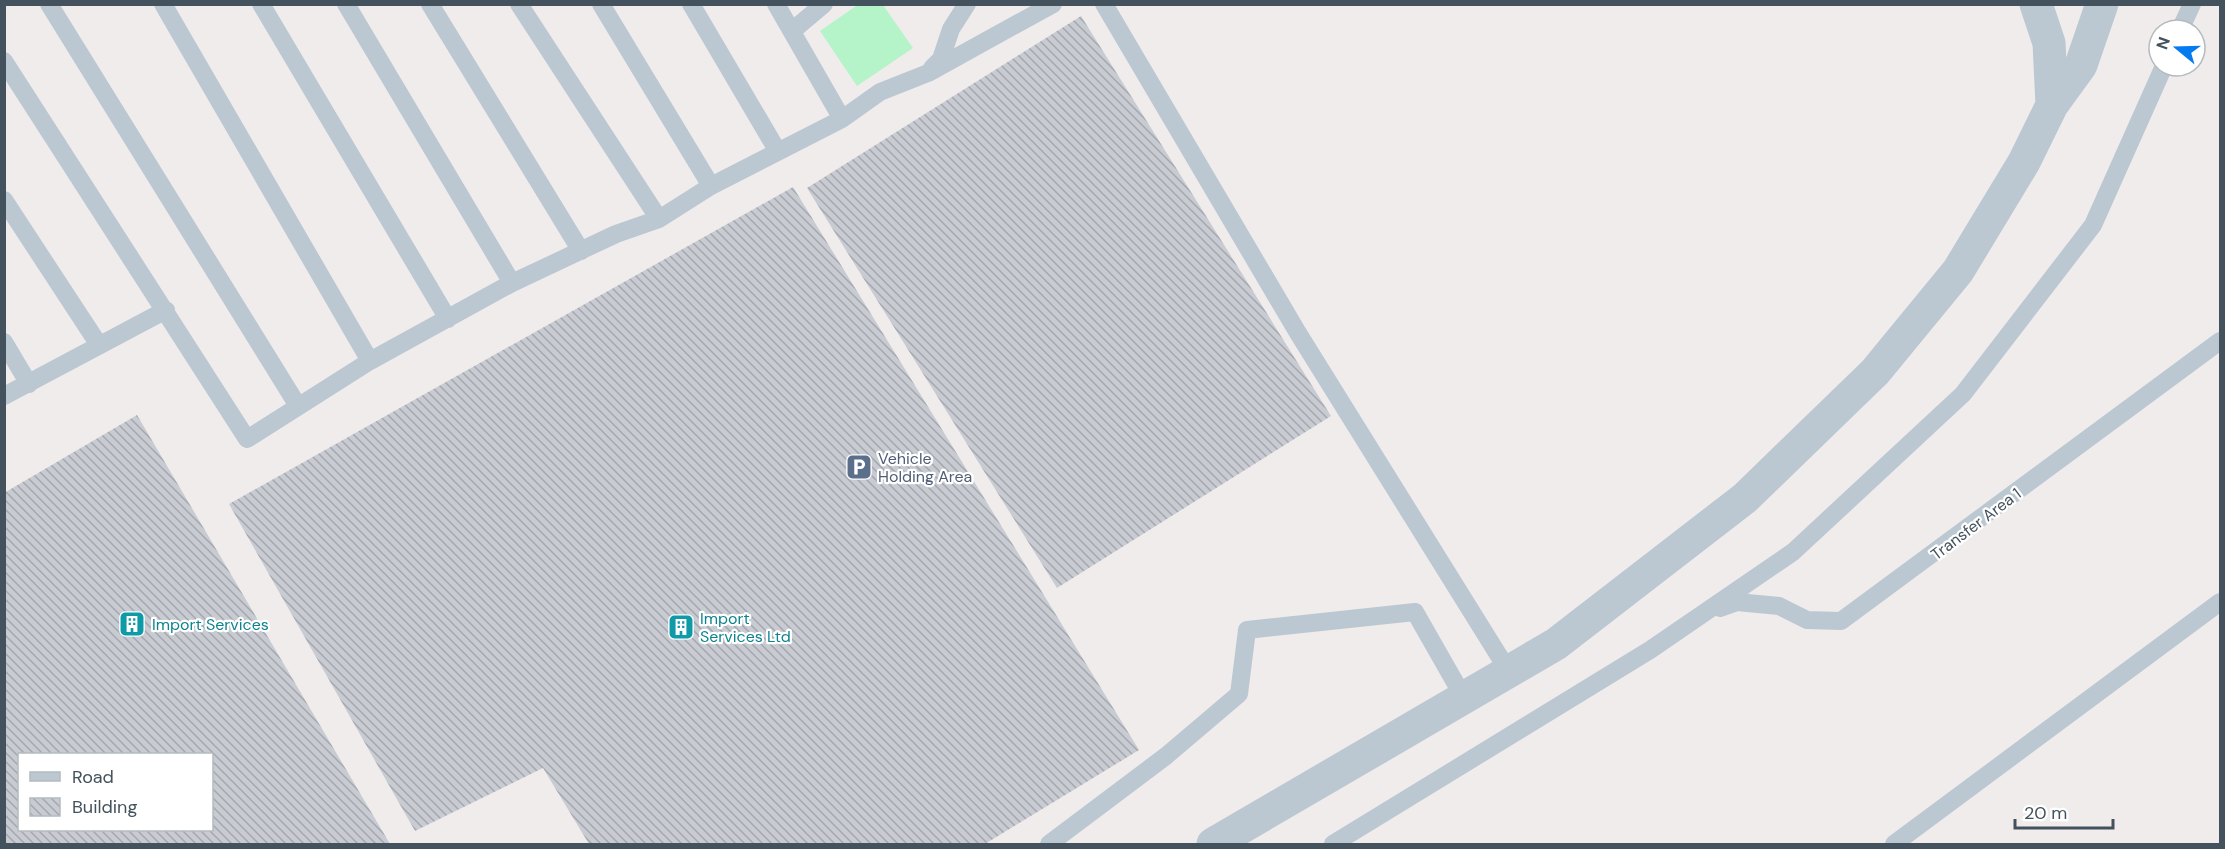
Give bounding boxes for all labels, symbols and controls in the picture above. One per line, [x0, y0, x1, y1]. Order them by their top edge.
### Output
north arrow [2147, 18, 2207, 78]
text: N [2151, 34, 2175, 52]
place label: Vehicle Holding Area [878, 448, 972, 487]
parking icon: Vehicle Holding Area [844, 452, 874, 482]
street label: Transfer Area 1 [1927, 483, 2025, 565]
place label: Import Services Ltd [700, 608, 791, 647]
building icon: Import Services [117, 609, 147, 639]
building icon: Import Services Ltd [666, 612, 696, 642]
place label: Import Services [152, 614, 269, 635]
legend [18, 753, 213, 831]
text: Road [72, 765, 114, 789]
scale bar [2015, 792, 2112, 830]
text: Building [72, 795, 137, 819]
text: 20 m [2024, 801, 2067, 825]

